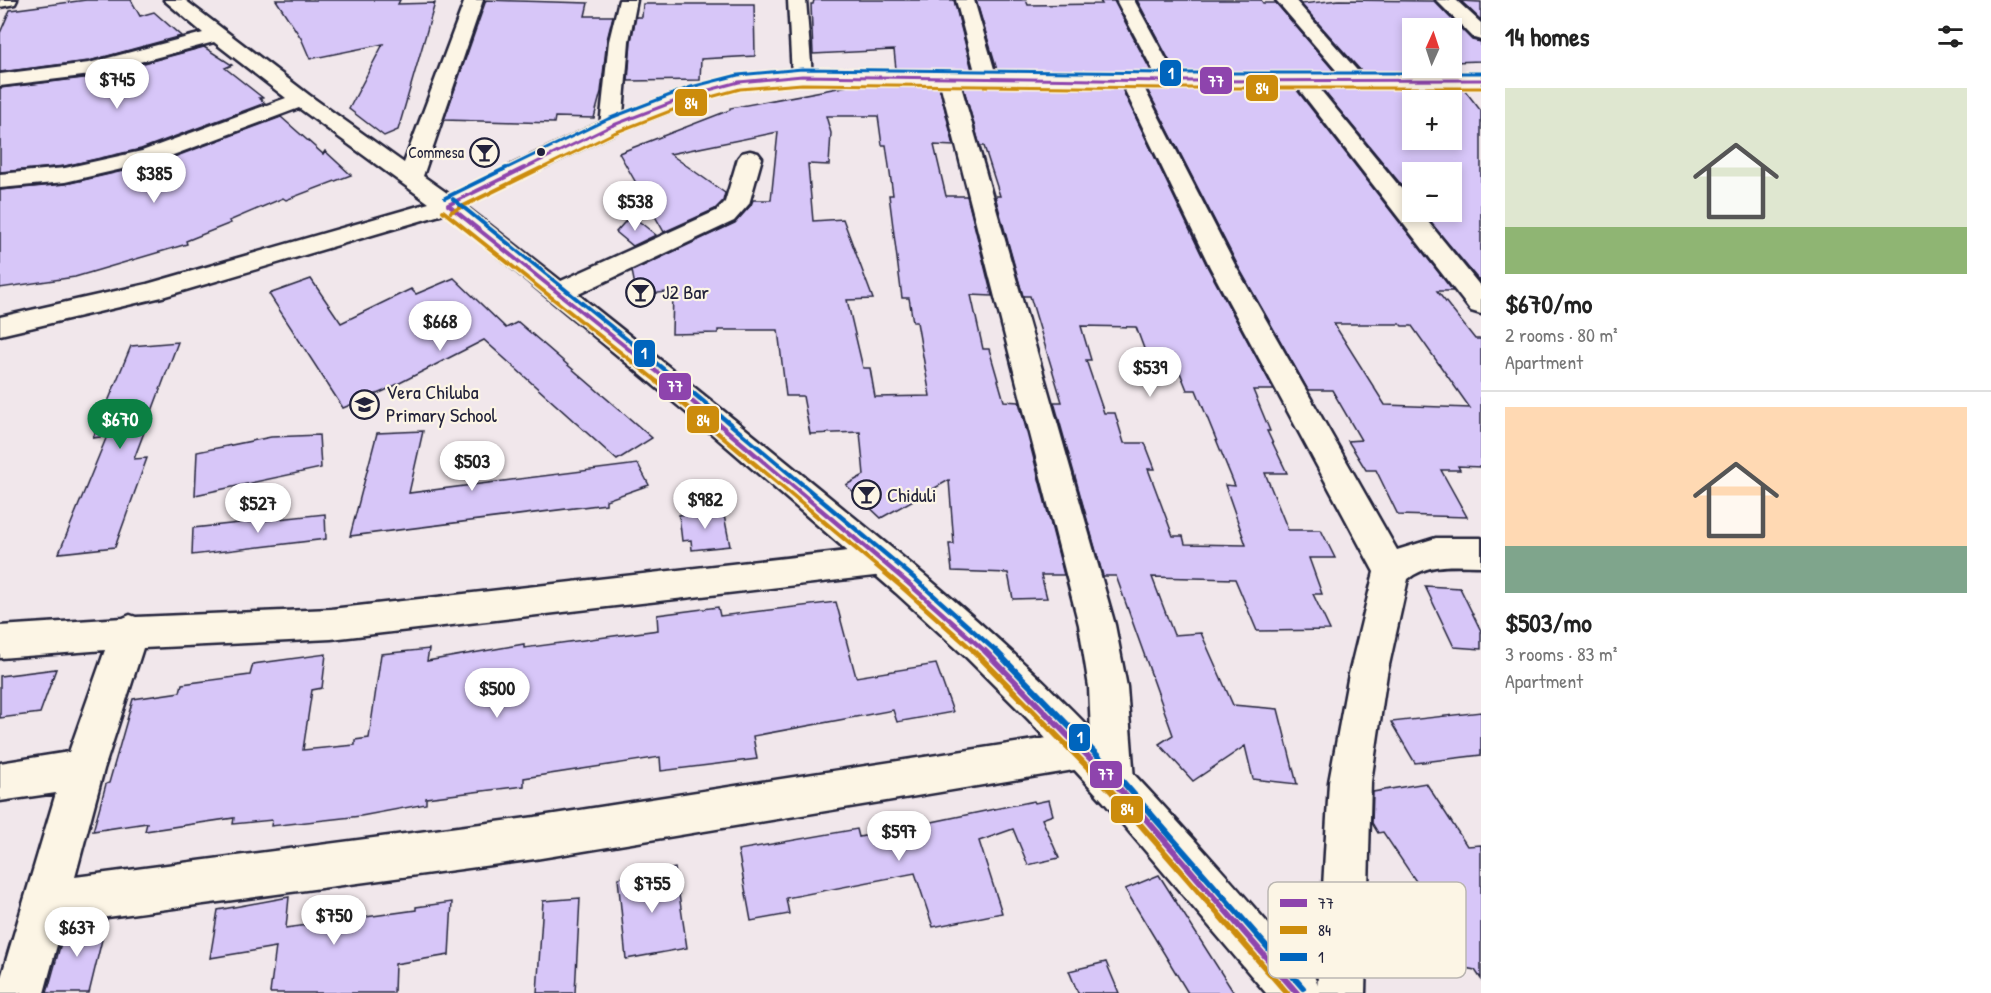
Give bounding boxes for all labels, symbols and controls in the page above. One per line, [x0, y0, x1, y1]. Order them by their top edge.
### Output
north arrow [1402, 18, 1462, 78]
map controls [1402, 18, 1462, 222]
text: 14 homes [1505, 19, 1590, 54]
icon: filters [1934, 20, 1967, 53]
pin: $745 [81, 59, 153, 110]
line badge: 1 [1159, 59, 1182, 87]
text: 1 [1168, 62, 1174, 84]
text: $745 [99, 65, 135, 92]
line badge: 77 [1199, 66, 1233, 95]
text: 77 [1207, 70, 1224, 92]
line badge: 84 [1245, 74, 1279, 102]
text: 84 [1256, 77, 1268, 99]
line badge: 84 [674, 88, 708, 117]
button: + [1402, 90, 1462, 150]
text: 84 [685, 92, 697, 114]
icon: home [1682, 127, 1790, 235]
bar icon: Commesa [469, 136, 501, 168]
place label: Commesa [408, 141, 464, 163]
unlabelled marker [535, 146, 547, 158]
pin: $385 [118, 153, 190, 204]
text: $385 [136, 159, 172, 186]
button: − [1402, 162, 1462, 222]
pin: $538 [599, 181, 671, 232]
text: $538 [617, 187, 653, 214]
bar icon: J2 Bar [625, 276, 657, 308]
place label: J2 Bar [662, 278, 709, 305]
text: $670/mo [1505, 286, 1592, 321]
pin: $668 [404, 301, 476, 352]
text: $668 [423, 307, 457, 334]
text: 2 rooms · 80 m² [1505, 321, 1618, 348]
line badge: 1 [633, 339, 656, 368]
text: 1 [641, 342, 647, 364]
pin: $539 [1114, 347, 1186, 398]
text: Apartment [1505, 348, 1583, 375]
text: $539 [1133, 353, 1167, 380]
line badge: 77 [658, 372, 692, 401]
text: 77 [666, 375, 683, 397]
place label: Vera Chiluba Primary School [386, 378, 497, 428]
school or university icon: Vera Chiluba Primary School [349, 388, 381, 420]
pin: $670 [84, 399, 156, 450]
text: $670 [102, 405, 138, 432]
line badge: 84 [686, 405, 720, 434]
text: 84 [697, 409, 709, 431]
pin: $503 [436, 441, 508, 492]
icon: home [1682, 446, 1790, 554]
text: $503 [454, 447, 490, 474]
pin: $982 [669, 479, 741, 530]
bar icon: Chiduli [850, 479, 882, 511]
place label: Chiduli [887, 481, 936, 508]
pin: $527 [222, 483, 294, 534]
text: $982 [687, 485, 723, 512]
text: $527 [239, 489, 277, 516]
text: $503/mo [1505, 605, 1592, 640]
text: 3 rooms · 83 m² [1505, 640, 1617, 667]
text: Apartment [1505, 667, 1583, 694]
pin: $500 [461, 668, 533, 719]
text: $500 [479, 674, 515, 701]
line badge: 1 [1068, 723, 1091, 752]
text: 1 [1077, 726, 1083, 748]
line badge: 77 [1089, 760, 1123, 789]
text: 77 [1097, 763, 1114, 785]
line badge: 84 [1110, 795, 1144, 824]
text: 84 [1121, 798, 1133, 820]
pin: $597 [863, 811, 935, 862]
text: $597 [881, 817, 917, 844]
pin: $755 [616, 863, 688, 914]
text: $755 [634, 869, 670, 896]
legend [1268, 882, 1466, 978]
text: 77 [1318, 892, 1334, 914]
pin: $750 [298, 895, 370, 946]
text: $750 [315, 901, 353, 928]
pin: $637 [41, 907, 113, 958]
text: $637 [59, 913, 95, 940]
text: 84 [1318, 919, 1331, 941]
text: 1 [1318, 946, 1324, 968]

